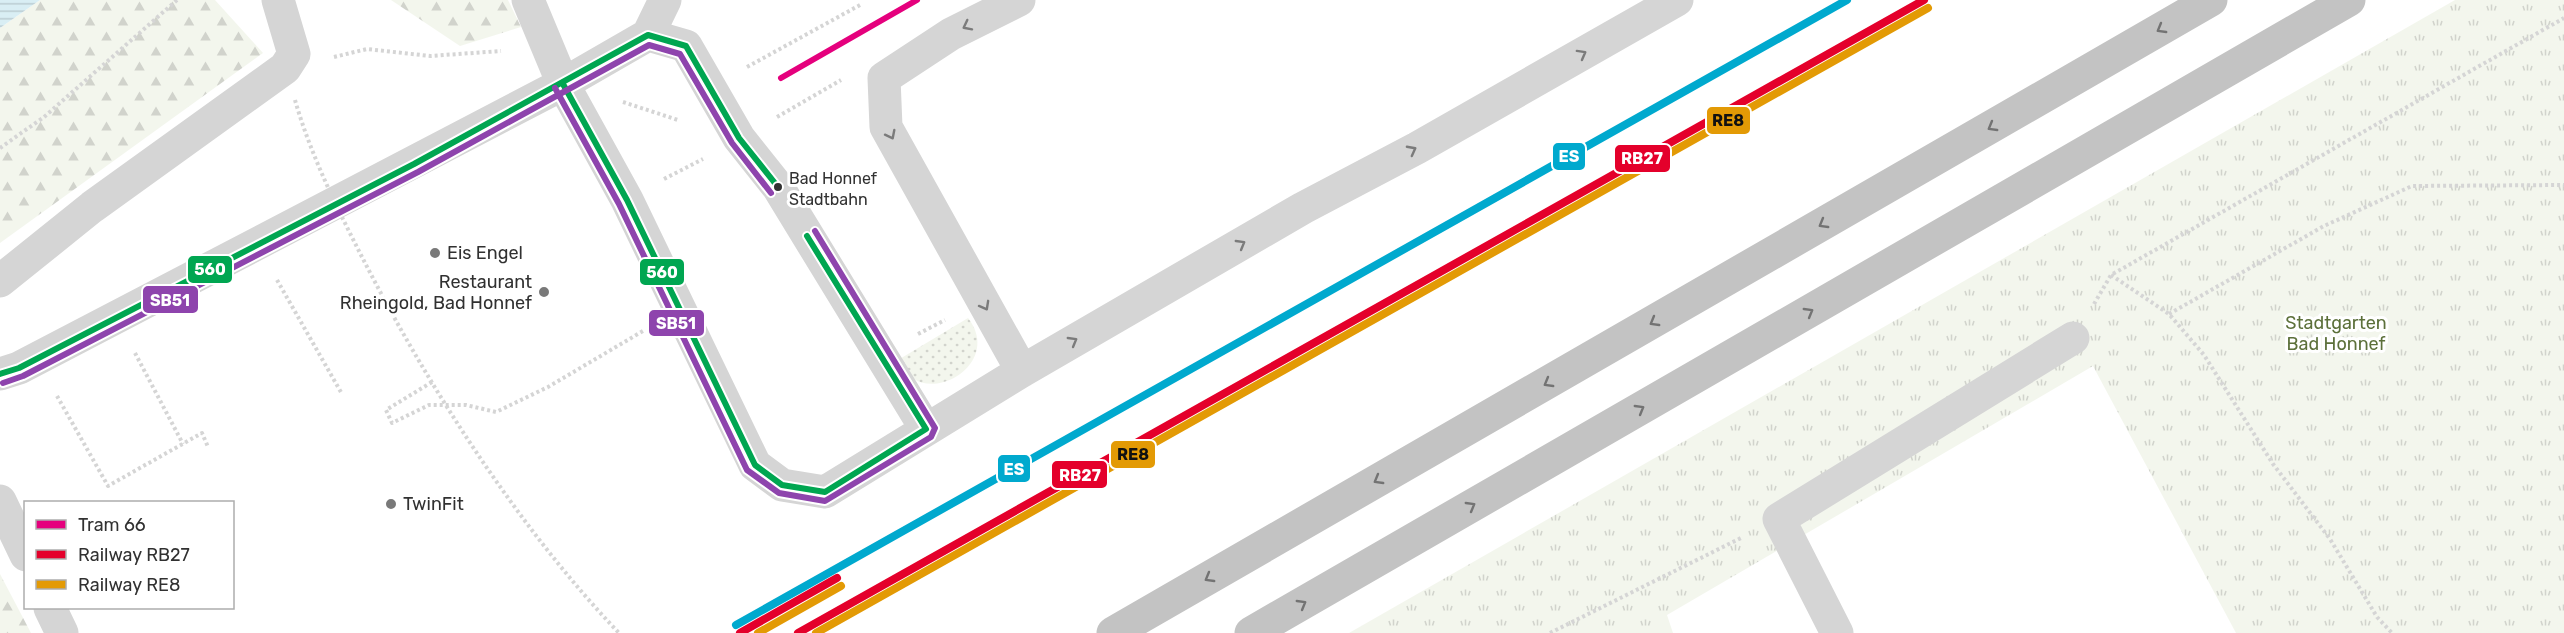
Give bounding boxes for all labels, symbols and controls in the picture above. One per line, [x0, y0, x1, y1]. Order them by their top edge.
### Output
one-way arrow [963, 19, 974, 31]
one-way arrow [2157, 22, 2167, 34]
one-way arrow [1576, 50, 1586, 61]
line badge: RE8 [1706, 106, 1751, 135]
text: RE8 [1712, 111, 1744, 130]
one-way arrow [1988, 120, 1998, 131]
one-way arrow [884, 129, 895, 140]
line badge: ES [1552, 142, 1586, 171]
line badge: RB27 [1614, 144, 1671, 173]
one-way arrow [1406, 146, 1417, 157]
text: ES [1559, 147, 1580, 166]
text: RB27 [1621, 149, 1663, 168]
place label: Bad Honnef Stadtbahn [789, 169, 878, 209]
marker: Bad Honnef Stadtbahn [772, 181, 784, 193]
one-way arrow [1819, 217, 1829, 229]
one-way arrow [1235, 239, 1245, 251]
place label: Eis Engel [447, 242, 523, 264]
marker: Eis Engel [428, 246, 442, 260]
line badge: 560 [187, 255, 233, 284]
line badge: 560 [639, 258, 685, 286]
text: 560 [194, 260, 226, 279]
text: 560 [646, 263, 678, 282]
place label: Restaurant Rheingold, Bad Honnef [340, 271, 532, 314]
line badge: SB51 [142, 285, 199, 314]
marker: Restaurant Rheingold, Bad Honnef [537, 285, 551, 299]
text: SB51 [150, 291, 190, 310]
one-way arrow [978, 300, 990, 310]
one-way arrow [1803, 307, 1813, 319]
line badge: SB51 [648, 309, 705, 337]
park label: Stadtgarten Bad Honnef [2285, 312, 2387, 355]
text: SB51 [656, 314, 696, 333]
one-way arrow [1650, 315, 1660, 326]
one-way arrow [1067, 337, 1077, 349]
one-way arrow [1543, 376, 1554, 387]
one-way arrow [1634, 405, 1644, 416]
line badge: RE8 [1110, 440, 1156, 469]
text: RE8 [1117, 445, 1149, 464]
line badge: ES [997, 454, 1031, 483]
text: ES [1004, 460, 1025, 479]
line badge: RB27 [1051, 460, 1108, 489]
text: RB27 [1059, 466, 1101, 485]
one-way arrow [1374, 473, 1385, 485]
place label: TwinFit [403, 493, 464, 515]
marker: TwinFit [384, 497, 398, 511]
legend [24, 501, 234, 609]
one-way arrow [1465, 502, 1475, 514]
text: Tram 66 [78, 514, 146, 536]
text: Railway RB27 [78, 544, 190, 566]
one-way arrow [1205, 570, 1215, 582]
text: Railway RE8 [78, 574, 180, 596]
one-way arrow [1296, 600, 1306, 611]

